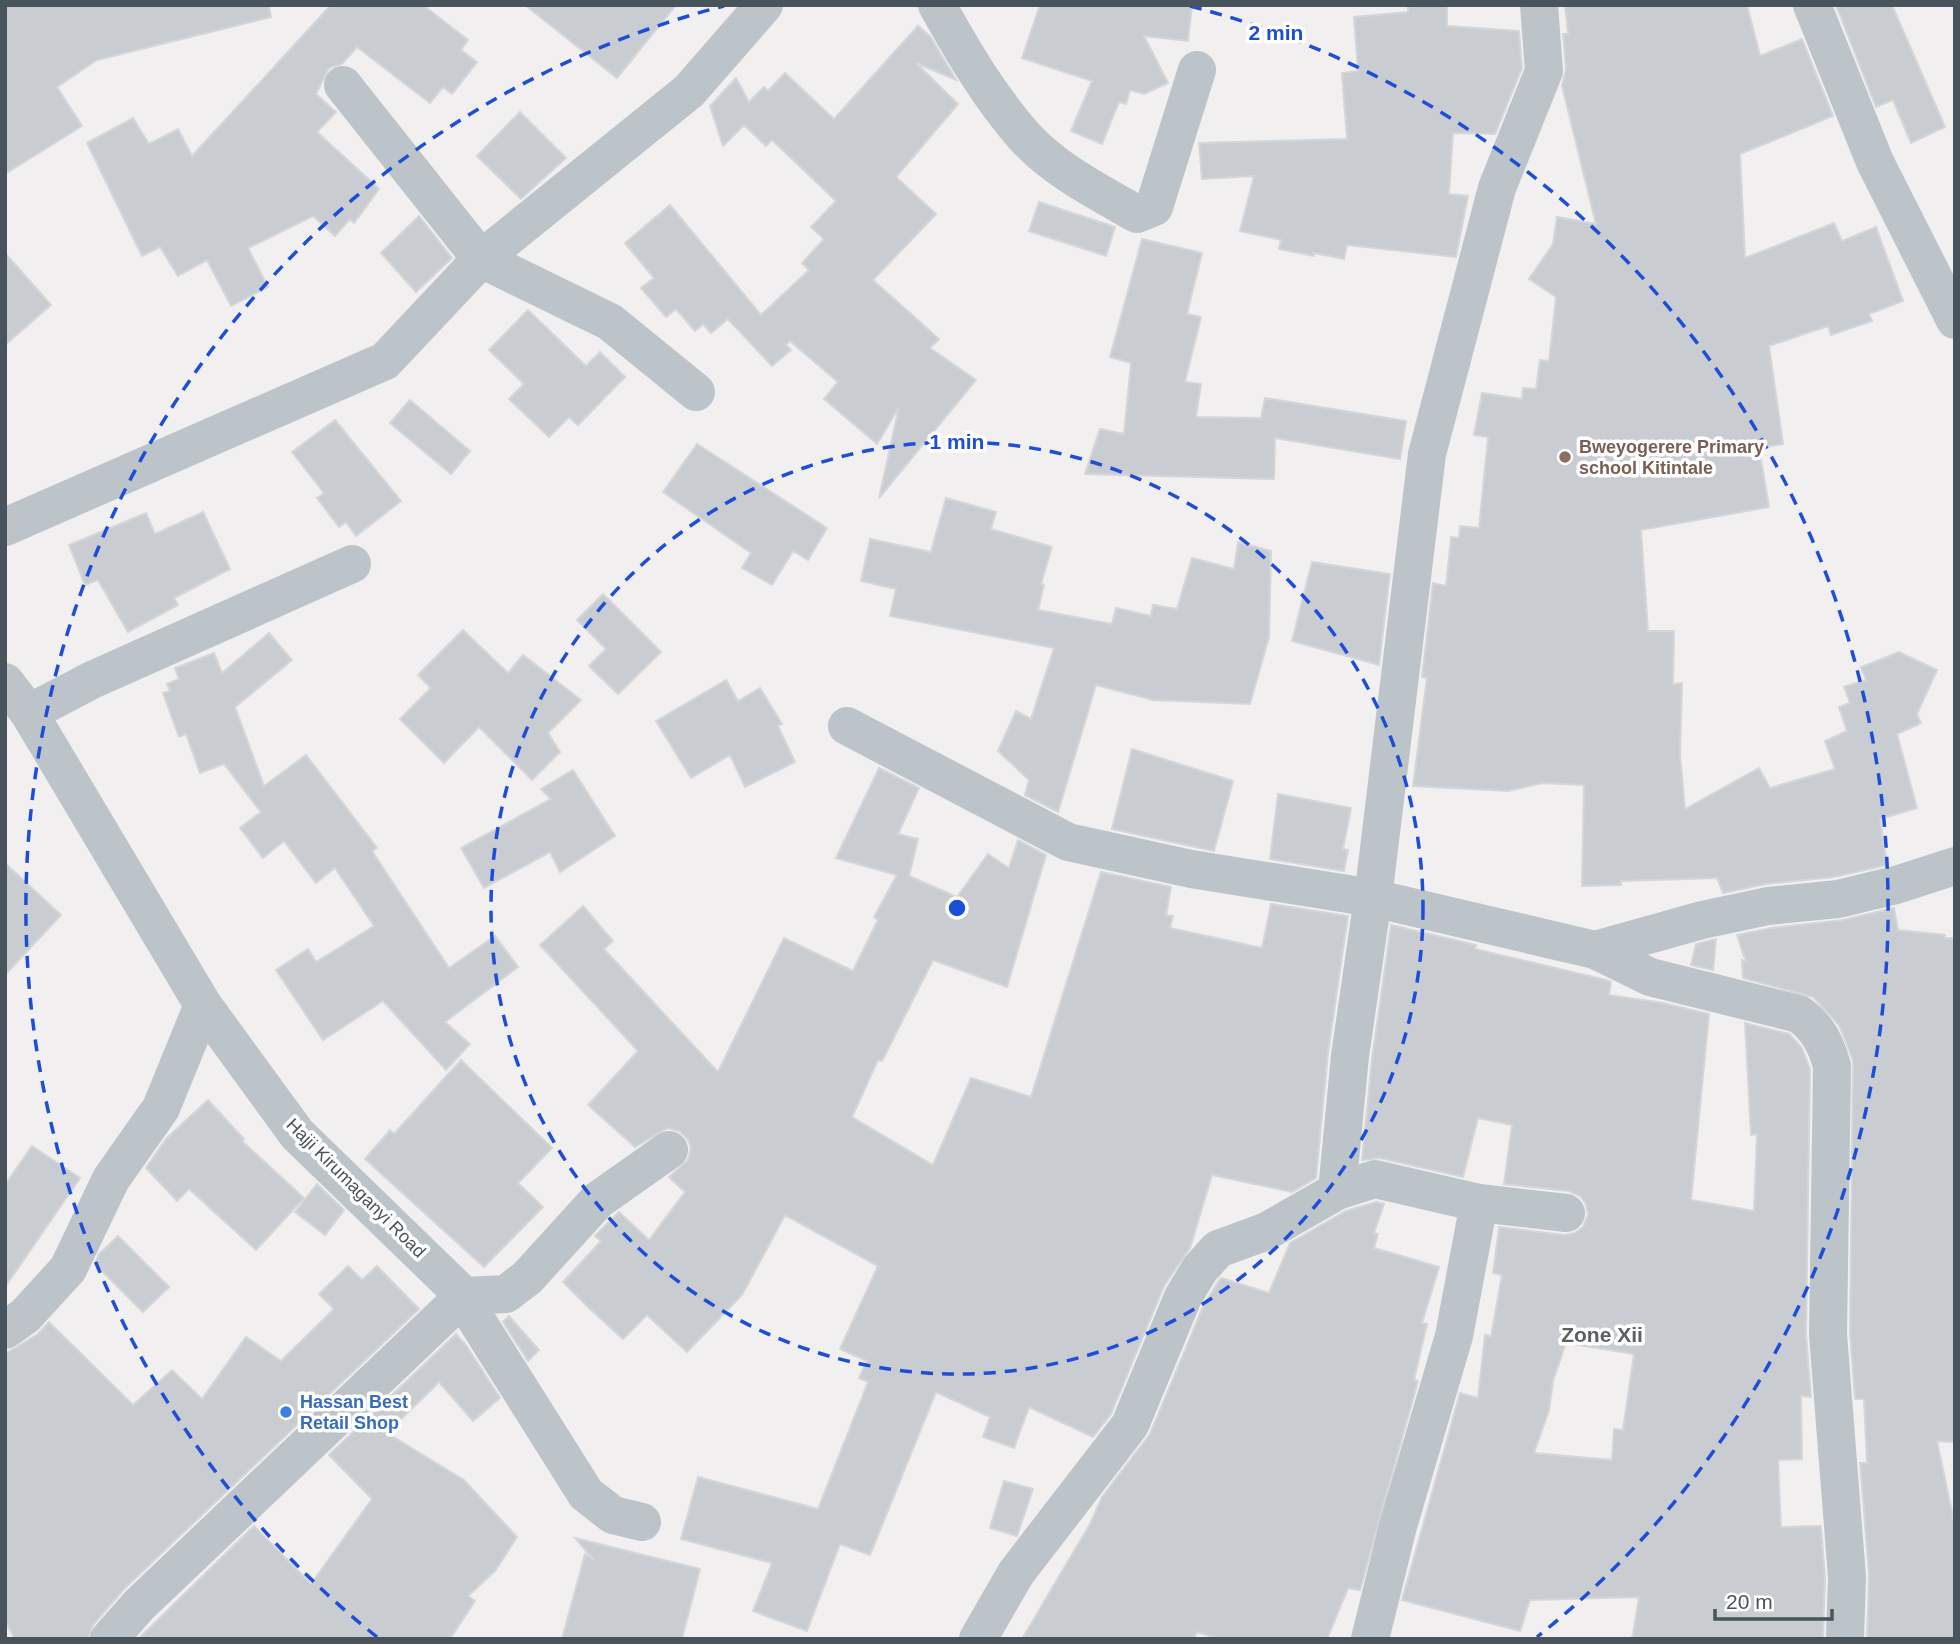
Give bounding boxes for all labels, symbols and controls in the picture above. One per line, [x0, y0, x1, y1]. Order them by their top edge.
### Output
text: 2 min [1249, 21, 1303, 44]
text: 1 min [930, 430, 984, 453]
place label: Bweyogerere Primary school Kitintale [1579, 437, 1764, 478]
marker: Bweyogerere Primary school Kitintale [1557, 449, 1573, 465]
centre of rings [945, 896, 969, 920]
street label: Hajji Kirumaganyi Road [282, 1114, 430, 1262]
district label: Zone Xii [1561, 1323, 1643, 1346]
place label: Hassan Best Retail Shop [300, 1392, 408, 1433]
marker: Hassan Best Retail Shop [278, 1404, 294, 1420]
scale bar [1715, 1578, 1832, 1622]
text: 20 m [1726, 1590, 1773, 1613]

